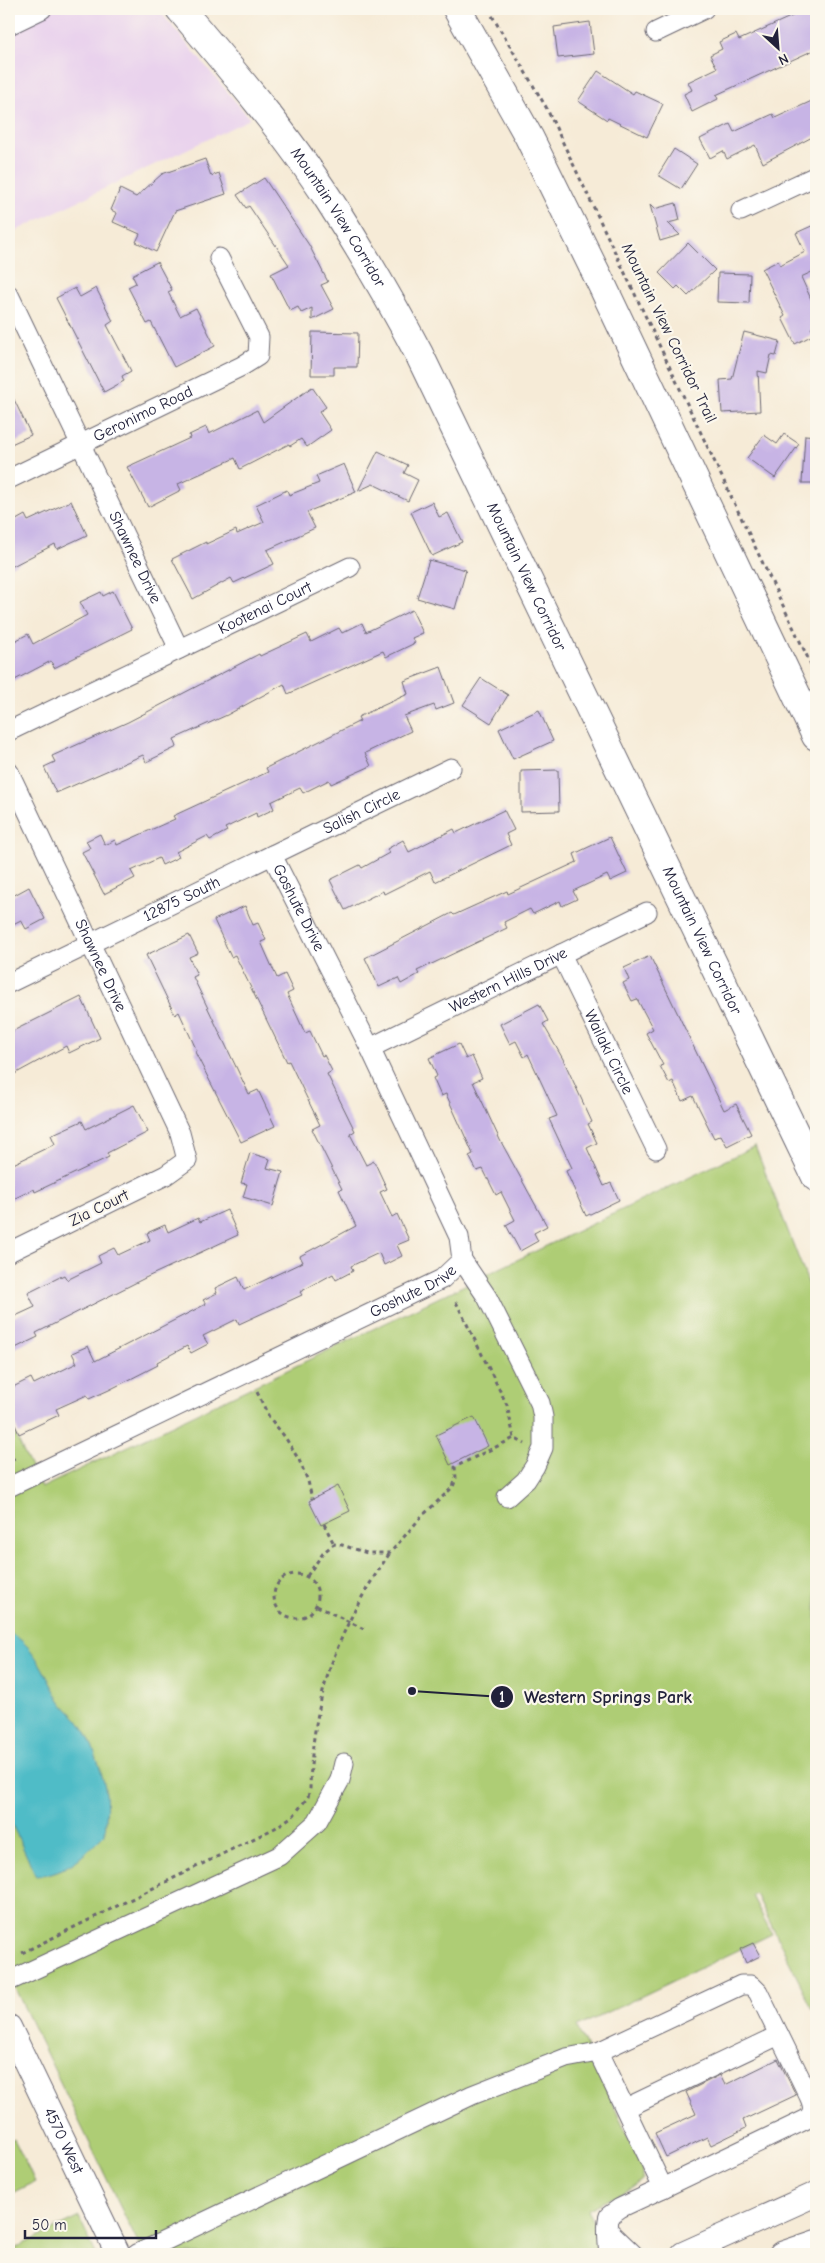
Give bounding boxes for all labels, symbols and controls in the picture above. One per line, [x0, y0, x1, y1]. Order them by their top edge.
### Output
north arrow [752, 22, 802, 72]
text: N [776, 50, 791, 69]
street label: Mountain View Corridor [287, 144, 390, 291]
street label: Mountain View Corridor Trail [618, 240, 720, 426]
street label: Geronimo Road [90, 382, 196, 446]
street label: Mountain View Corridor [483, 500, 570, 654]
street label: Shawnee Drive [105, 508, 165, 606]
street label: Kootenai Court [215, 578, 315, 638]
street label: Salish Circle [320, 785, 403, 838]
street label: Goshute Drive [269, 861, 328, 954]
street label: Mountain View Corridor [659, 863, 746, 1018]
street label: 12875 South [140, 873, 223, 925]
street label: Shawnee Drive [71, 916, 130, 1014]
street label: Western Hills Drive [446, 944, 570, 1017]
street label: Wailaki Circle [581, 1007, 637, 1097]
street label: Zia Court [66, 1186, 132, 1230]
street label: Goshute Drive [367, 1261, 460, 1321]
callout: Western Springs Park [489, 1680, 702, 1713]
text: Western Springs Park [524, 1687, 692, 1708]
text: 1 [499, 1688, 505, 1706]
street label: 4570 West [40, 2105, 87, 2177]
scale bar [25, 2208, 156, 2240]
text: 50 m [32, 2216, 67, 2234]

